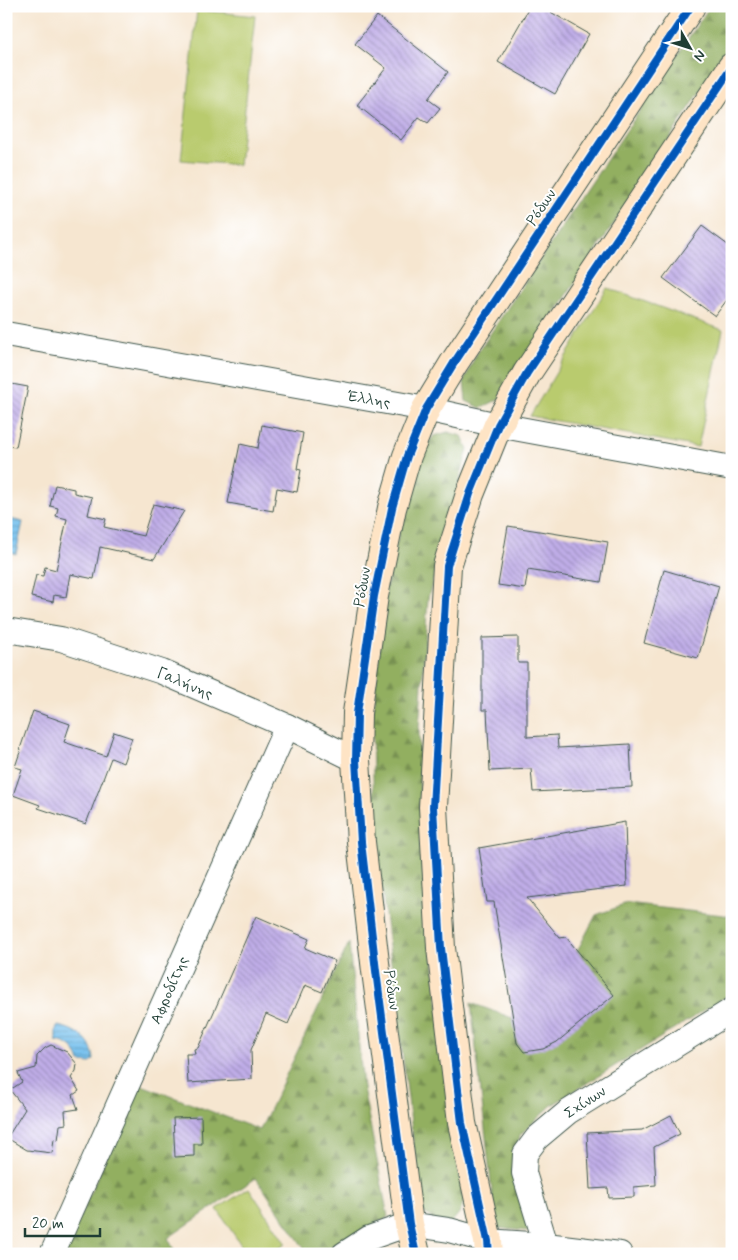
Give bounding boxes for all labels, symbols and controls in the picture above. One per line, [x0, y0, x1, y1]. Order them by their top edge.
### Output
north arrow [666, 22, 716, 72]
text: N [689, 46, 709, 65]
street label: Ρόδων [522, 185, 562, 230]
street label: Έλλης [346, 386, 392, 414]
street label: Ρόδων [350, 565, 376, 609]
street label: Γαλήνης [154, 663, 216, 705]
street label: Αφροδίτης [146, 953, 194, 1027]
street label: Ρόδων [378, 969, 404, 1012]
street label: Σχίνων [561, 1082, 611, 1124]
scale bar [25, 1205, 100, 1237]
text: 20 m [32, 1214, 64, 1234]

